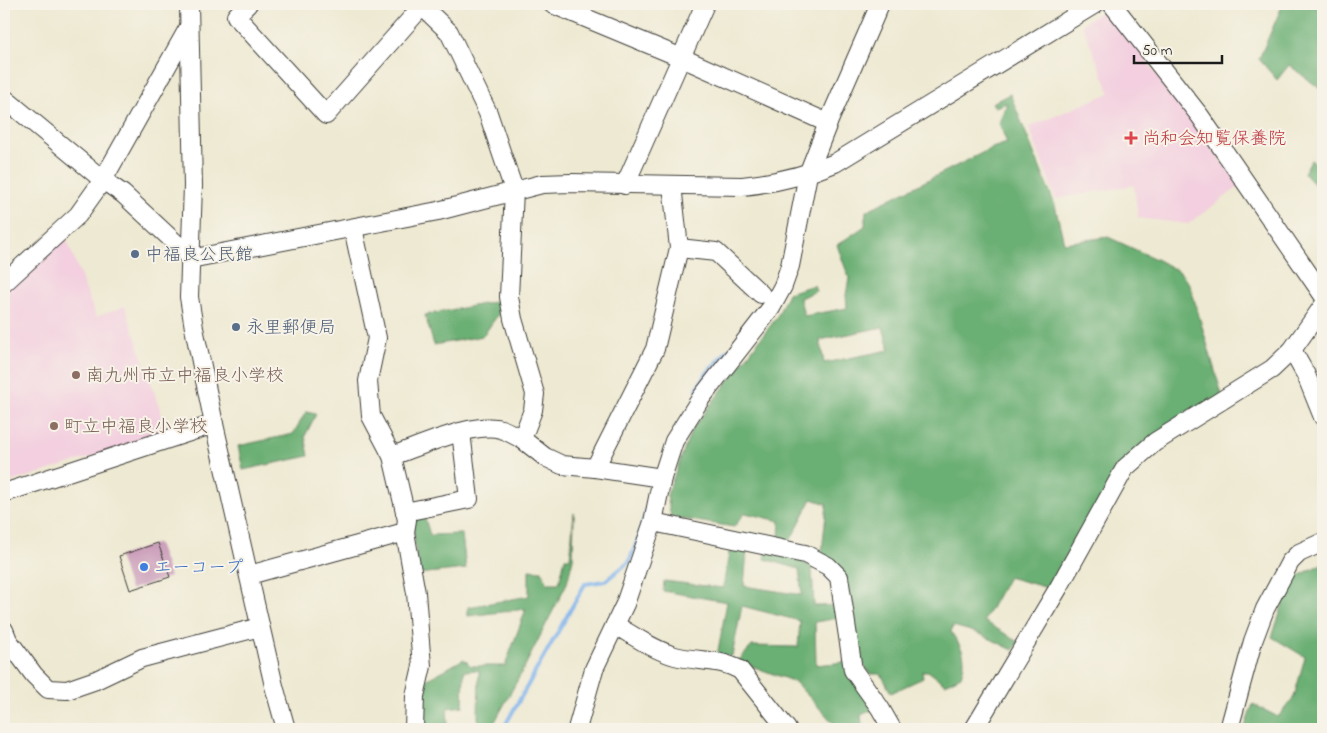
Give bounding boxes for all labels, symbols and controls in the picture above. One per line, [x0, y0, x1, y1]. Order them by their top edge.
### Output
scale bar [1134, 32, 1222, 64]
text: 50 m [1142, 40, 1173, 62]
place label: 尚和会知覧保養院 [1142, 127, 1286, 153]
marker: 尚和会知覧保養院 [1124, 131, 1138, 145]
place label: 中福良公民館 [145, 243, 253, 269]
marker: 中福良公民館 [129, 248, 141, 260]
place label: 永里郵便局 [246, 316, 336, 342]
marker: 永里郵便局 [230, 321, 242, 333]
place label: 南九州市立中福良小学校 [86, 364, 284, 390]
marker: 南九州市立中福良小学校 [70, 369, 82, 381]
place label: 町立中福良小学校 [64, 415, 208, 441]
marker: 町立中福良小学校 [48, 420, 60, 432]
place label: エーコープ [154, 556, 243, 582]
marker: エーコープ [138, 561, 150, 573]

